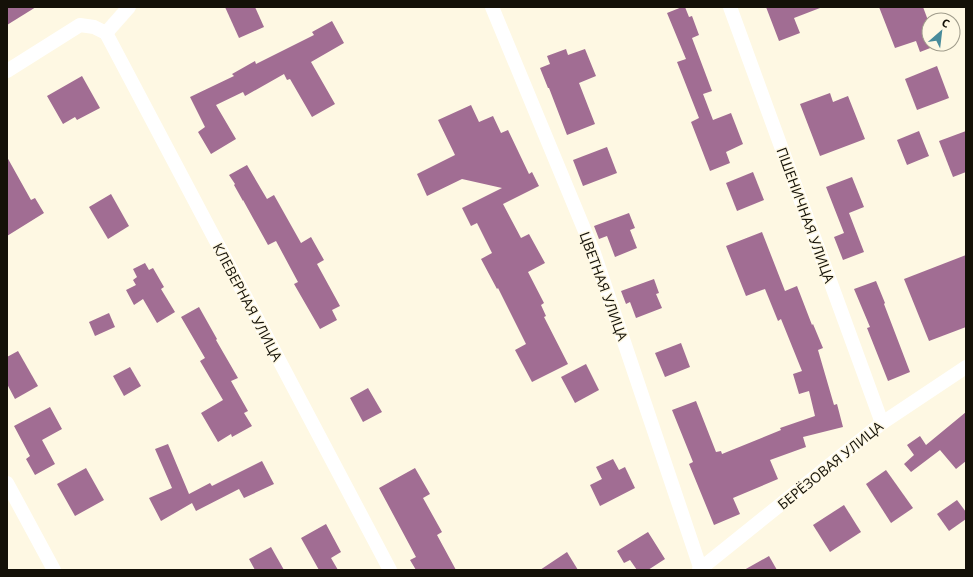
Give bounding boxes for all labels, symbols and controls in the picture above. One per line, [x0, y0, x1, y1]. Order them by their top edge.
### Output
north arrow [921, 12, 961, 52]
text: С [939, 14, 953, 31]
street label: ПШЕНИЧНАЯ УЛИЦА [773, 145, 839, 286]
street label: ЦВЕТНАЯ УЛИЦА [575, 229, 633, 343]
street label: КЛЕВЕРНАЯ УЛИЦА [209, 240, 287, 365]
street label: БЕРЁЗОВАЯ УЛИЦА [773, 417, 887, 513]

